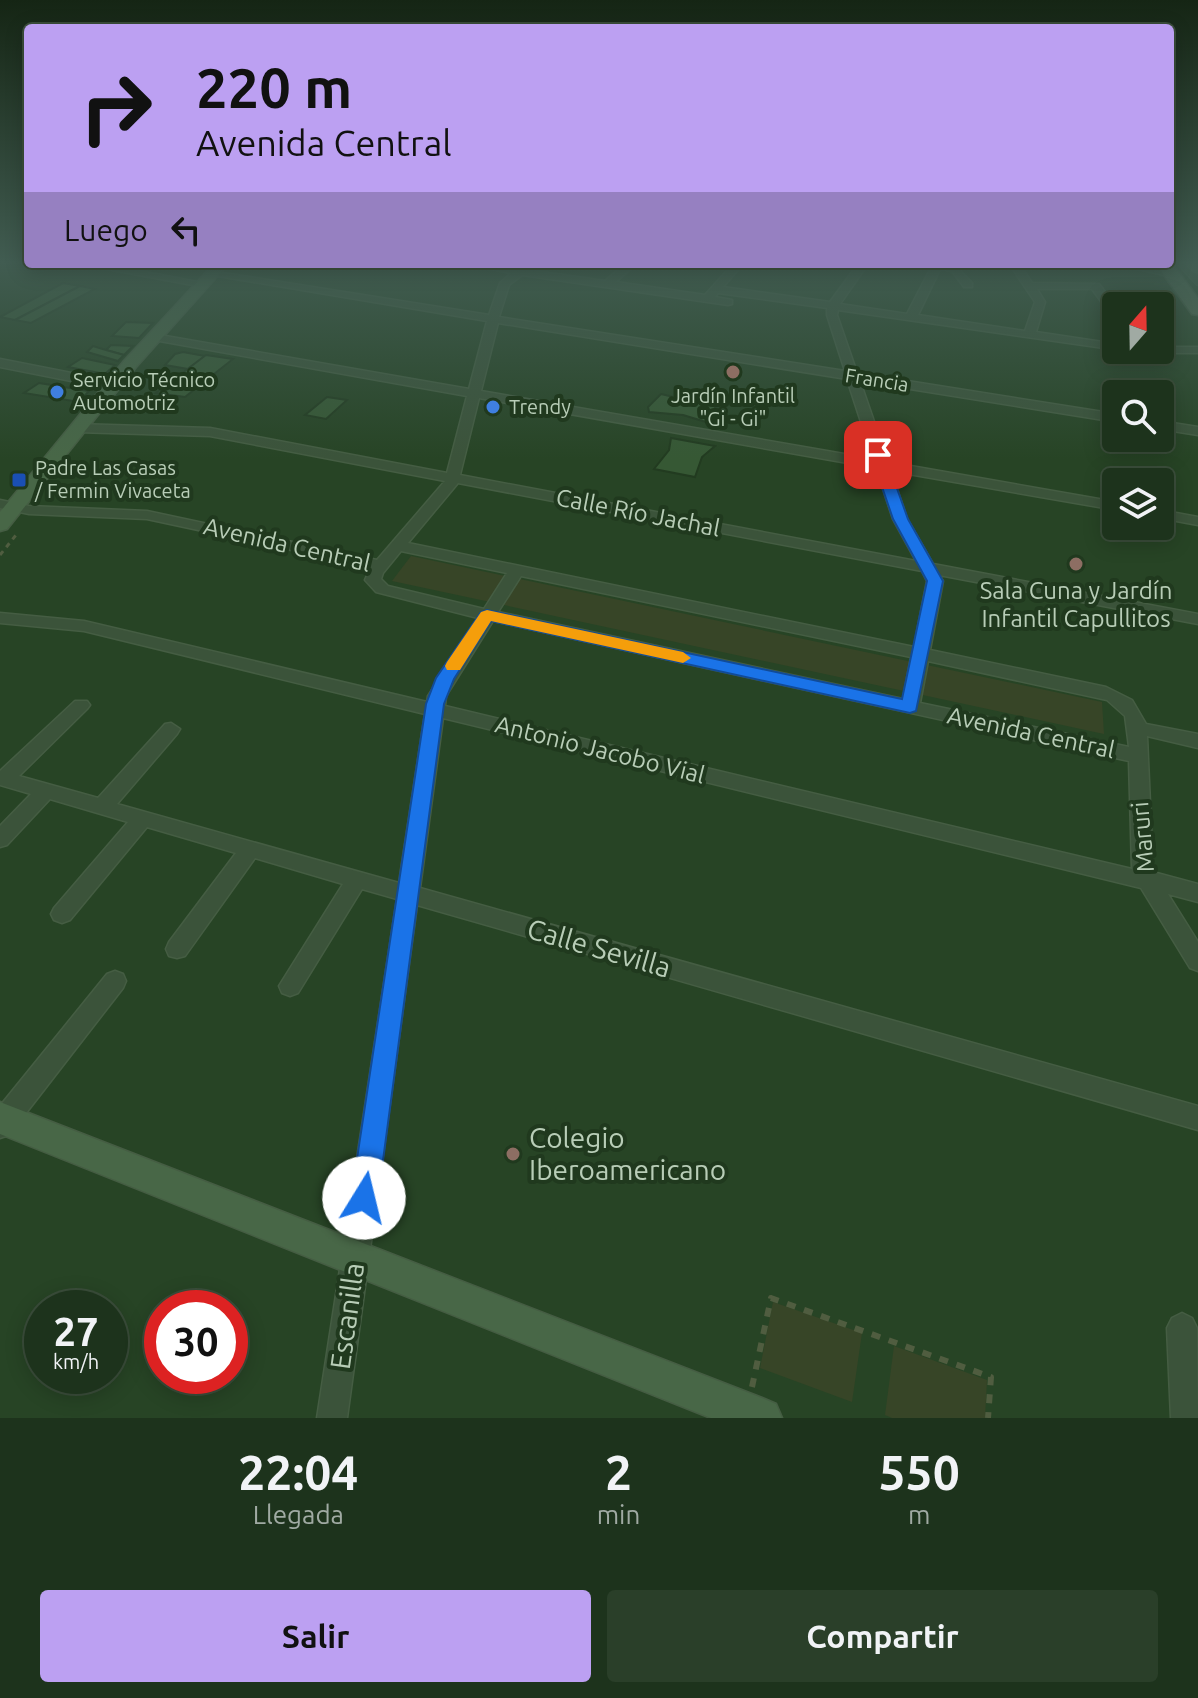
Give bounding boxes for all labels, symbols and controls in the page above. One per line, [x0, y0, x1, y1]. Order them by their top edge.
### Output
icon: right [64, 56, 168, 160]
text: 220 m [196, 56, 352, 119]
text: Avenida Central [196, 122, 452, 163]
icon: left [164, 208, 208, 252]
text: Luego [64, 213, 148, 247]
north arrow [1102, 292, 1174, 364]
map controls [1102, 292, 1174, 540]
marker: Jardín Infantil "Gi - Gi" [724, 363, 742, 381]
street label: Francia [844, 363, 910, 396]
place label: Servicio Técnico Automotriz [73, 368, 215, 414]
button: search [1102, 380, 1174, 452]
marker: Servicio Técnico Automotriz [48, 383, 66, 401]
place label: Jardín Infantil "Gi - Gi" [671, 384, 795, 430]
place label: Trendy [509, 395, 571, 418]
marker: Trendy [484, 398, 502, 416]
pin [844, 421, 912, 489]
icon: arrive [856, 433, 900, 477]
place label: Padre Las Casas / Fermin Vivaceta [34, 456, 191, 502]
button: layers [1102, 468, 1174, 540]
marker: Padre Las Casas / Fermin Vivaceta [10, 471, 28, 489]
street label: Calle Río Jachal [554, 483, 722, 542]
street label: Avenida Central [201, 512, 373, 577]
marker: Sala Cuna y Jardín Infantil Capullitos [1067, 555, 1085, 573]
place label: Sala Cuna y Jardín Infantil Capullitos [980, 577, 1172, 632]
street label: Avenida Central [945, 702, 1117, 763]
street label: Antonio Jacobo Vial [492, 710, 708, 789]
street label: Maruri [1126, 801, 1159, 874]
street label: Calle Sevilla [524, 912, 674, 983]
place label: Colegio Iberoamericano [529, 1122, 726, 1185]
marker: Colegio Iberoamericano [504, 1145, 522, 1163]
position arrow [322, 1156, 406, 1240]
street label: Escanilla [324, 1261, 369, 1371]
speed limit sign: 30 [144, 1290, 248, 1394]
text: 27 [53, 1309, 99, 1354]
text: km/h [53, 1350, 99, 1373]
text: 22:04 [238, 1445, 358, 1499]
text: 2 [605, 1445, 632, 1499]
text: 550 [879, 1445, 960, 1499]
text: Llegada [253, 1500, 344, 1529]
text: min [597, 1500, 640, 1529]
text: m [908, 1500, 930, 1529]
button: Salir [40, 1590, 591, 1682]
button: Compartir [607, 1590, 1158, 1682]

